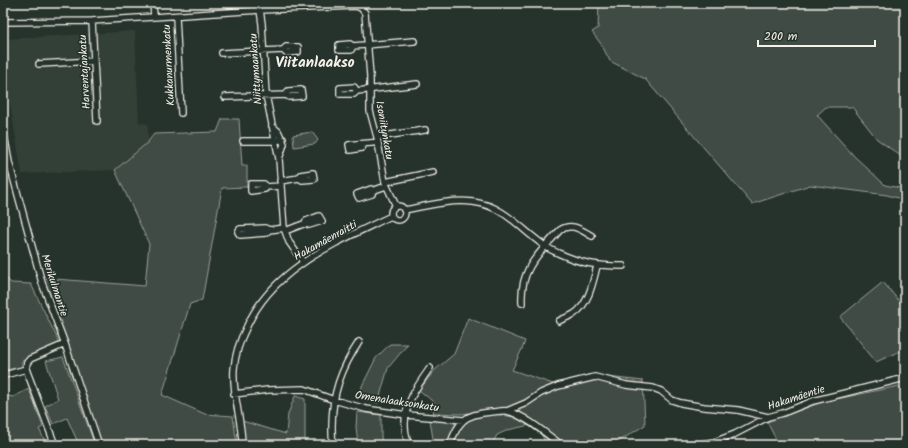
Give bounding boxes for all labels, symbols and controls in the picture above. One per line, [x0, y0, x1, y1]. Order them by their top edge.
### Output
scale bar [758, 22, 875, 48]
street label: Kukkanurmenkatu [158, 23, 180, 106]
text: 200 m [764, 27, 798, 46]
street label: Niittymaankatu [244, 32, 267, 105]
street label: Harventajankatu [74, 33, 96, 110]
district label: Viitanlaakso [275, 51, 355, 75]
street label: Isoniitynkatu [370, 99, 398, 162]
street label: Hakamäenraitti [290, 216, 361, 266]
street label: Merikulmantie [36, 252, 73, 319]
street label: Hakamäentie [765, 380, 827, 416]
street label: Omenalaaksonkatu [353, 386, 441, 418]

